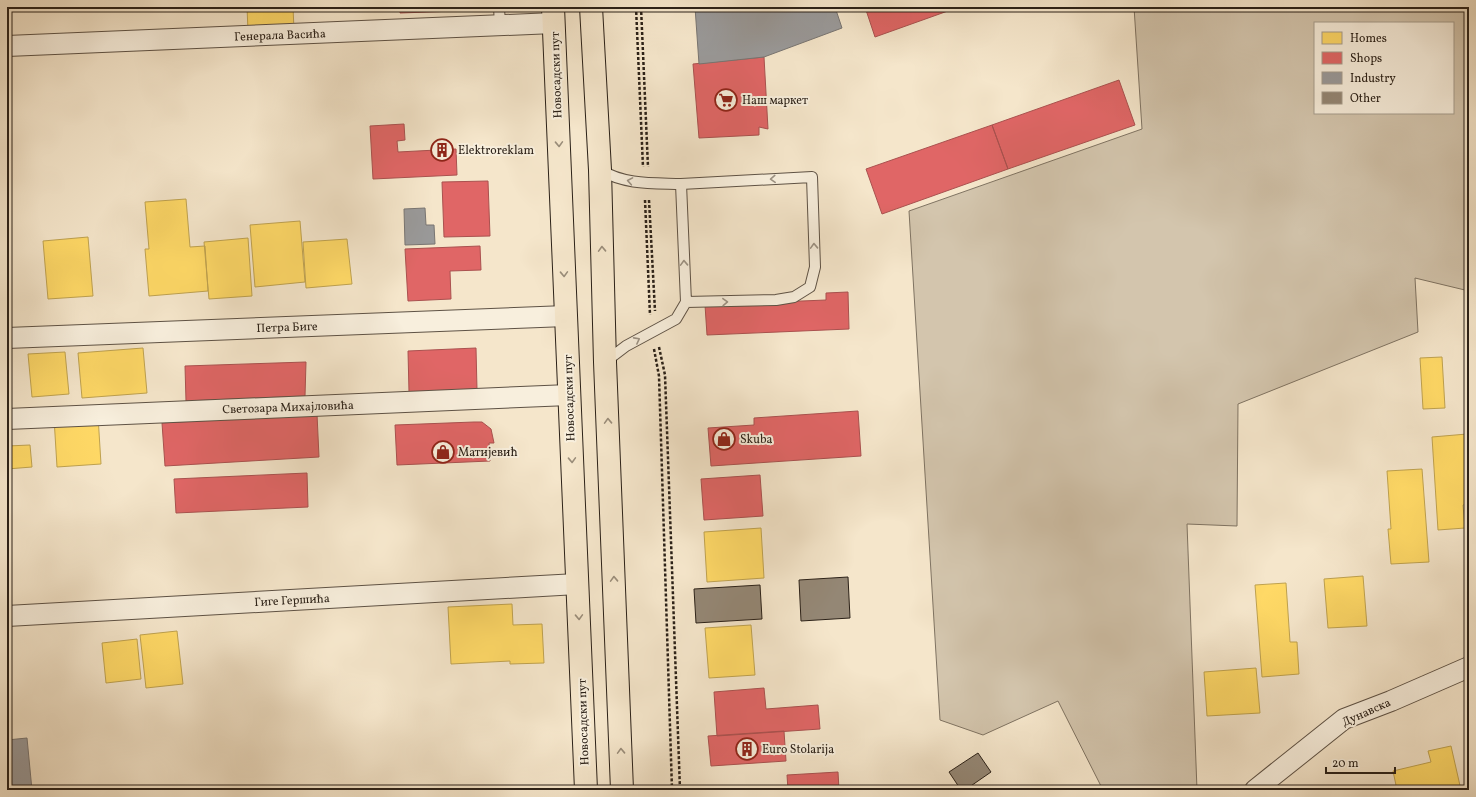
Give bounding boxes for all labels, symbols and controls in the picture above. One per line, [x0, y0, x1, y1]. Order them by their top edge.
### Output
legend [1314, 22, 1454, 114]
street label: Генерала Васића [234, 26, 326, 46]
street label: Новосадски пут [547, 31, 567, 119]
text: Homes [1350, 31, 1387, 47]
text: Shops [1350, 51, 1382, 67]
text: Industry [1350, 71, 1396, 87]
supermarket icon: Наш маркет [713, 87, 739, 113]
text: Other [1350, 91, 1381, 107]
place label: Наш маркет [742, 93, 808, 109]
building icon: Elektroreklam [429, 137, 455, 163]
one-way arrow [554, 141, 563, 147]
place label: Elektroreklam [458, 143, 534, 159]
one-way arrow [770, 175, 776, 184]
one-way arrow [627, 177, 633, 186]
one-way arrow [810, 243, 818, 249]
one-way arrow [598, 246, 606, 252]
one-way arrow [680, 260, 688, 266]
one-way arrow [560, 271, 569, 277]
one-way arrow [722, 298, 728, 306]
street label: Петра Биге [256, 319, 318, 337]
one-way arrow [633, 337, 640, 344]
street label: Новосадски пут [560, 354, 580, 442]
street label: Светозара Михајловића [222, 398, 354, 418]
one-way arrow [603, 418, 612, 424]
shop icon: Skuba [711, 426, 737, 452]
place label: Skuba [740, 432, 772, 448]
shop icon: Матијевић [430, 439, 456, 465]
place label: Матијевић [458, 445, 518, 461]
one-way arrow [568, 457, 576, 463]
one-way arrow [610, 576, 618, 582]
street label: Гиге Гершића [254, 591, 330, 611]
one-way arrow [575, 614, 583, 620]
street label: Новосадски пут [574, 678, 594, 766]
street label: Дунавска [1339, 695, 1393, 731]
building icon: Euro Stolarija [734, 736, 760, 762]
place label: Euro Stolarija [762, 742, 834, 758]
one-way arrow [616, 748, 625, 754]
scale bar [1326, 749, 1395, 775]
text: 20 m [1332, 756, 1359, 772]

